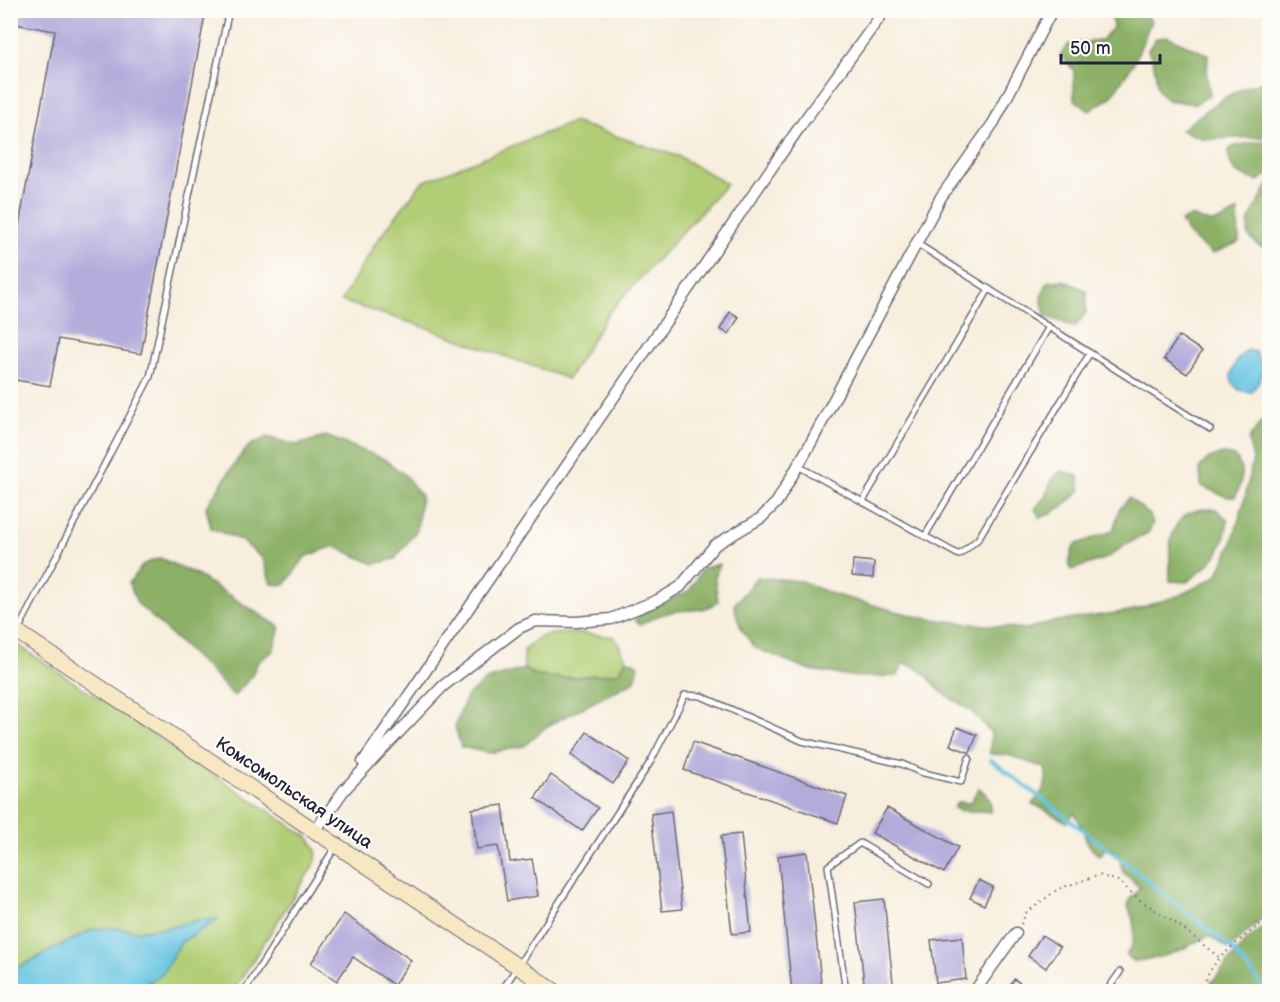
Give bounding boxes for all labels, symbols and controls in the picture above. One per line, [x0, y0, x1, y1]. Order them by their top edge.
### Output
scale bar [1061, 27, 1160, 65]
text: 50 m [1070, 38, 1111, 59]
street label: Комсомольская улица [212, 733, 377, 854]

